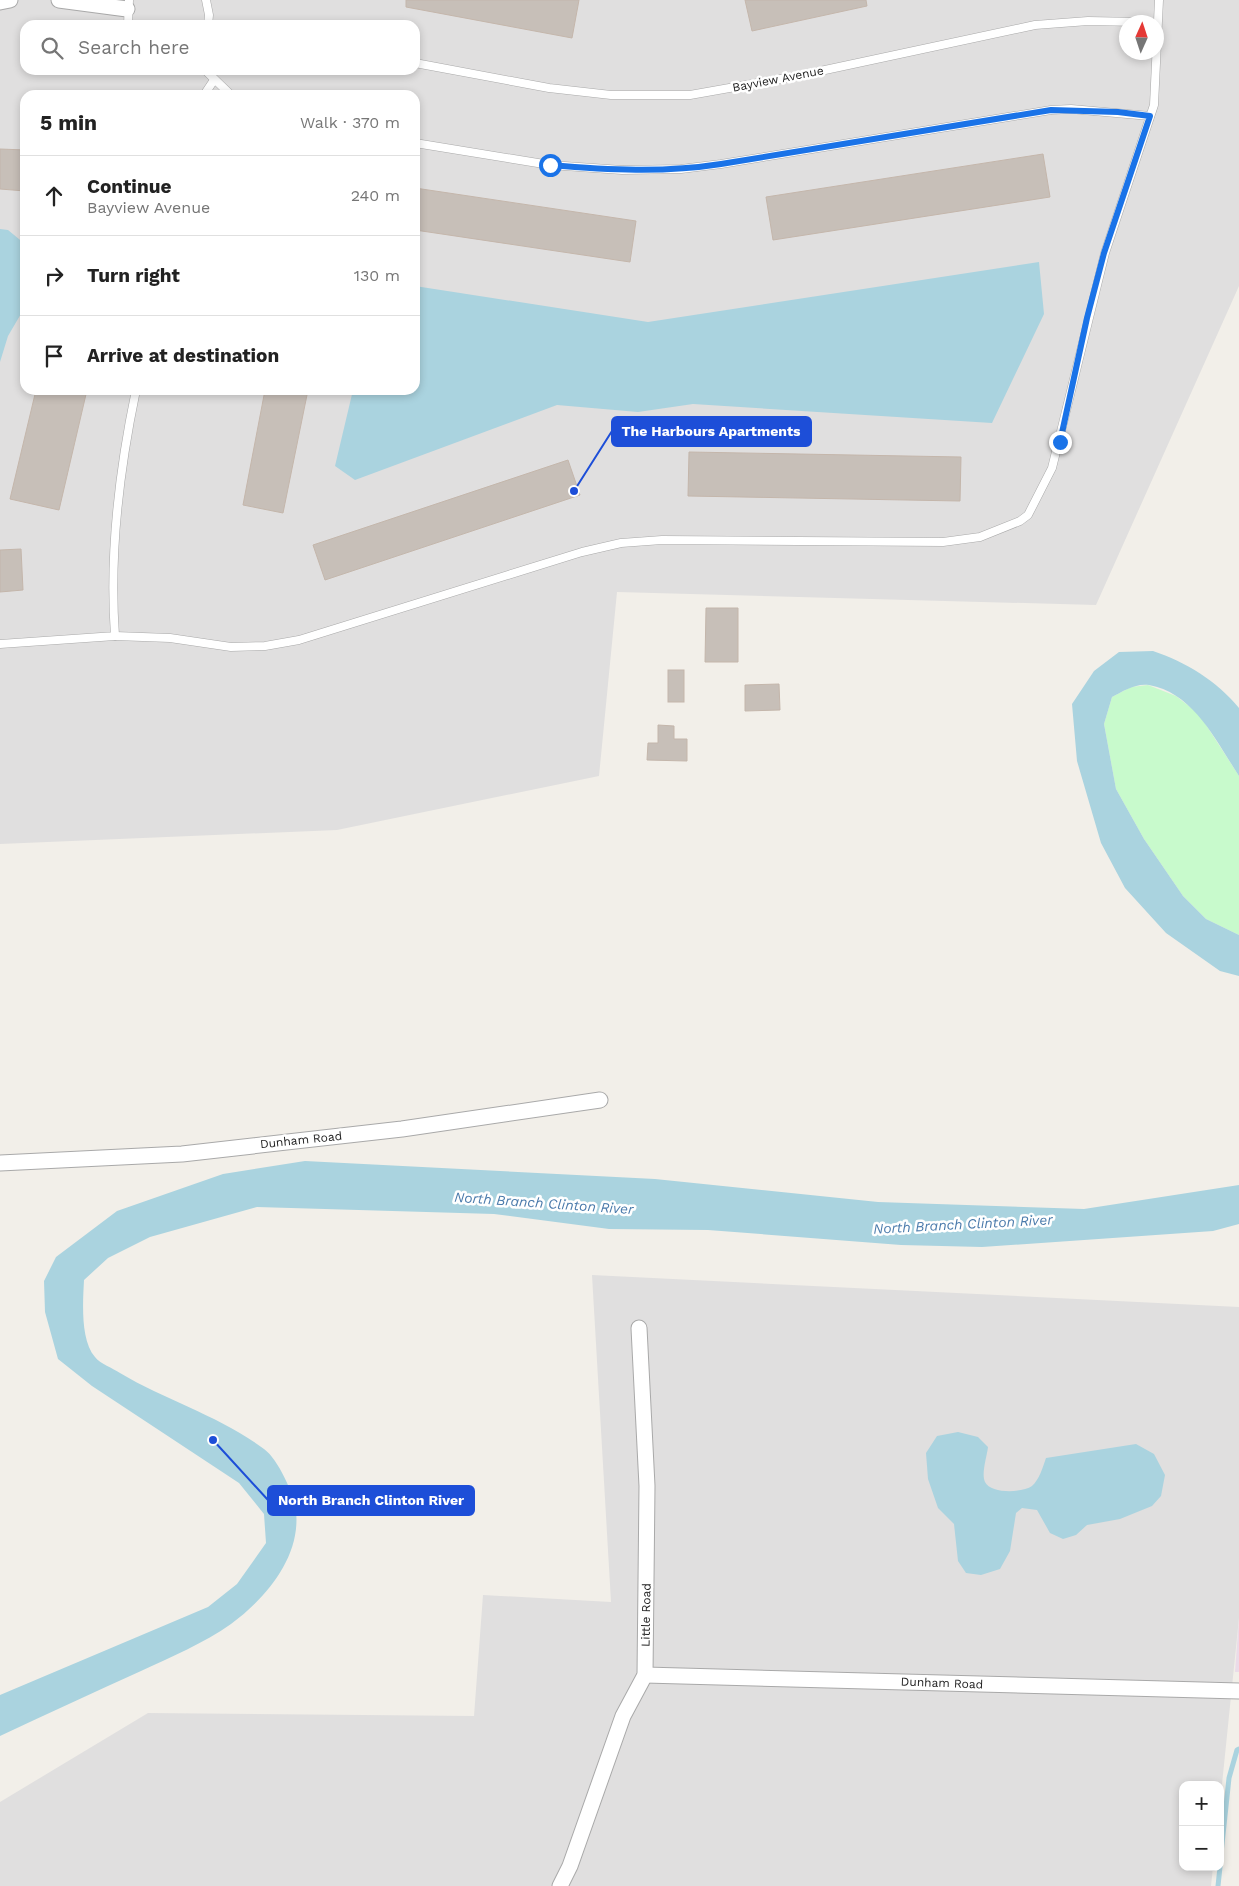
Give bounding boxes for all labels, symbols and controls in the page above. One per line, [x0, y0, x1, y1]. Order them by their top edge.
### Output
north arrow [1119, 15, 1164, 60]
search box [20, 20, 420, 75]
icon: search [38, 34, 66, 62]
text: Search here [78, 36, 189, 59]
street label: Bayview Avenue [731, 63, 825, 95]
text: 5 min [40, 110, 97, 135]
text: Walk · 370 m [300, 113, 400, 132]
route start [539, 154, 562, 177]
text: Continue [87, 175, 171, 198]
icon: ahead [40, 182, 68, 210]
text: 240 m [351, 186, 400, 205]
text: Bayview Avenue [87, 198, 210, 217]
icon: right [40, 262, 68, 290]
text: Turn right [87, 264, 180, 287]
text: 130 m [354, 266, 400, 285]
icon: arrive [40, 342, 68, 370]
text: Arrive at destination [87, 344, 279, 367]
callout: The Harbours Apartments [612, 417, 811, 446]
text: The Harbours Apartments [622, 423, 801, 439]
route end [1049, 431, 1072, 454]
street label: Dunham Road [259, 1129, 343, 1151]
water label: North Branch Clinton River [454, 1189, 635, 1217]
water label: North Branch Clinton River [873, 1211, 1054, 1237]
callout: North Branch Clinton River [268, 1486, 474, 1515]
text: North Branch Clinton River [278, 1492, 464, 1508]
street label: Little Road [638, 1583, 654, 1647]
street label: Dunham Road [901, 1675, 983, 1691]
map controls [1179, 1781, 1224, 1871]
button: + [1179, 1781, 1224, 1826]
button: − [1179, 1826, 1224, 1871]

